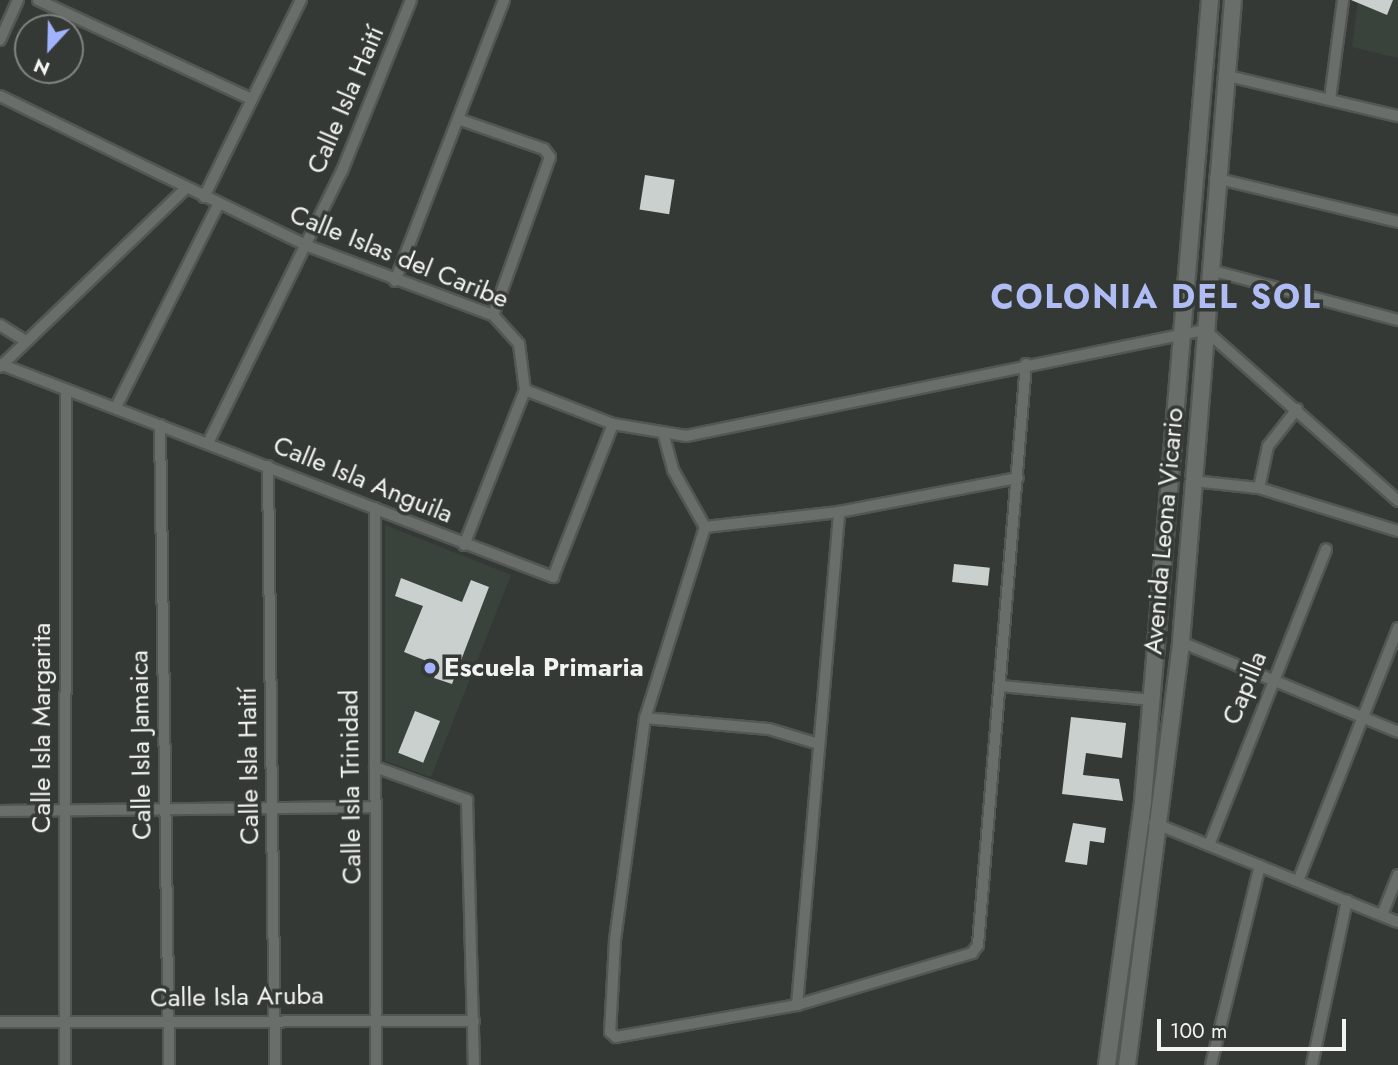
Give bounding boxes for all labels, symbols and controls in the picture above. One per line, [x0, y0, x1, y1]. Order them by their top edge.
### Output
north arrow [14, 14, 84, 84]
street label: Calle Isla Haití [301, 21, 391, 179]
text: N [30, 52, 54, 82]
street label: Calle Islas del Caribe [285, 199, 513, 315]
district label: COLONIA DEL SOL [992, 277, 1320, 317]
street label: Avenida Leona Vicario [1138, 406, 1190, 656]
street label: Calle Isla Anguila [269, 430, 457, 530]
street label: Calle Isla Margarita [26, 623, 58, 833]
street label: Capilla [1216, 647, 1274, 729]
street label: Calle Isla Jamaica [124, 650, 158, 840]
place label: Escuela Primaria [444, 652, 644, 684]
marker: Escuela Primaria [422, 660, 438, 676]
street label: Calle Isla Haití [232, 687, 266, 845]
street label: Calle Isla Trinidad [334, 689, 368, 885]
street label: Calle Isla Aruba [150, 980, 324, 1014]
scale bar [1160, 1006, 1349, 1050]
text: 100 m [1170, 1016, 1227, 1046]

